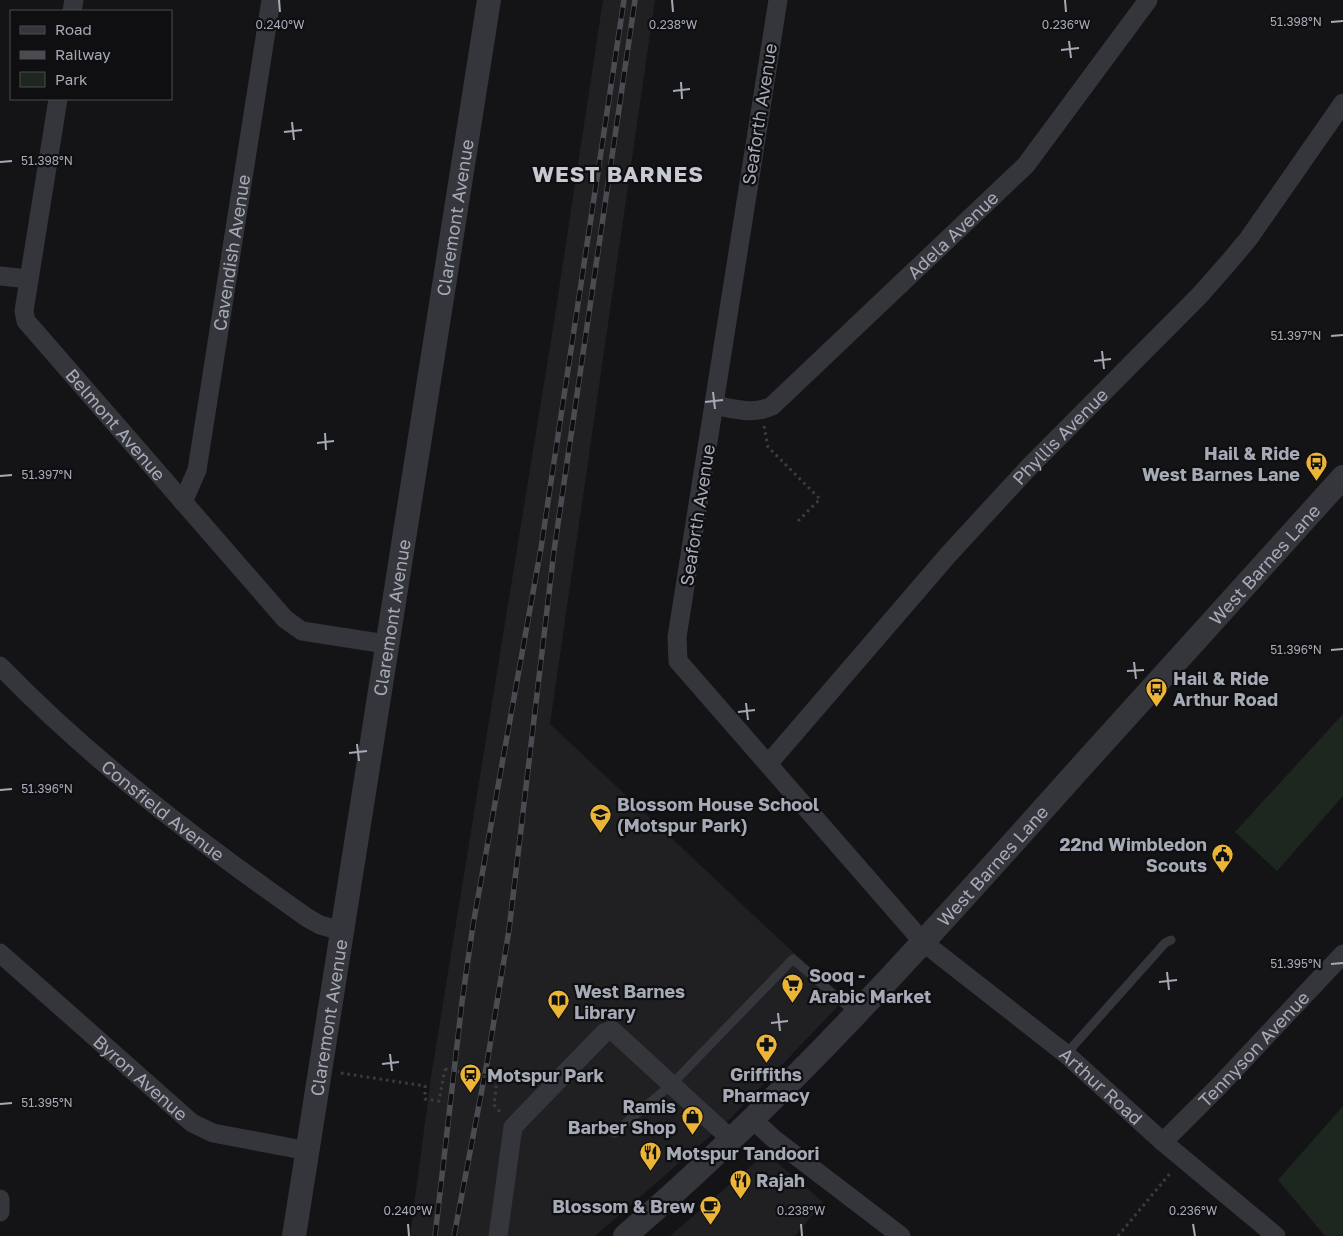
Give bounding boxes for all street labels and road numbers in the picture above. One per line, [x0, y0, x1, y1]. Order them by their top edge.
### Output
street label: Seaforth Avenue [737, 42, 781, 186]
street label: Claremont Avenue [431, 138, 478, 298]
street label: Cavendish Avenue [208, 173, 254, 332]
street label: Adela Avenue [902, 186, 1003, 283]
street label: Belmont Avenue [61, 364, 171, 485]
street label: Phyllis Avenue [1008, 383, 1112, 489]
street label: Seaforth Avenue [675, 443, 719, 587]
street label: West Barnes Lane [1204, 499, 1325, 629]
street label: Claremont Avenue [368, 538, 415, 698]
street label: Consfield Avenue [97, 755, 229, 865]
street label: West Barnes Lane [932, 801, 1053, 931]
street label: Claremont Avenue [305, 938, 352, 1098]
street label: Tennyson Avenue [1194, 986, 1314, 1111]
street label: Byron Avenue [89, 1030, 193, 1125]
street label: Arthur Road [1055, 1043, 1147, 1129]

